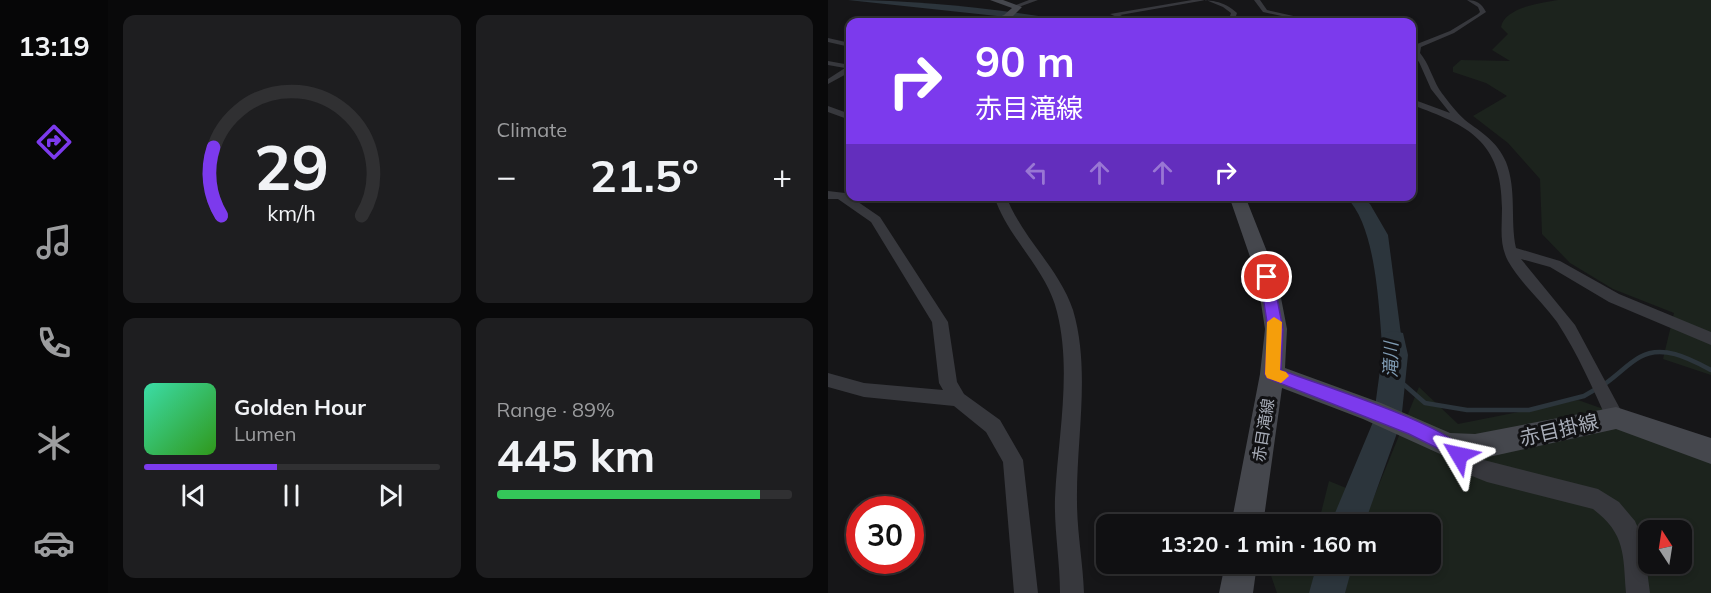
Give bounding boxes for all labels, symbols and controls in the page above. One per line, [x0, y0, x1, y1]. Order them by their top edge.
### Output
text: 13:19 [18, 29, 90, 63]
text: 90 m [975, 35, 1075, 88]
icon: right [876, 42, 954, 120]
text: 赤目滝線 [975, 91, 1083, 125]
text: Climate [497, 117, 567, 142]
icon: directions [33, 121, 75, 163]
text: 29 [254, 127, 329, 206]
text: 21.5° [590, 147, 699, 203]
text: − [497, 155, 516, 196]
text: + [772, 155, 792, 196]
icon: left [1020, 156, 1053, 189]
icon: ahead [1083, 156, 1116, 189]
icon: ahead [1146, 156, 1179, 189]
icon: right [1209, 156, 1242, 189]
text: km/h [267, 199, 316, 226]
icon: music [33, 221, 75, 263]
pin [1241, 251, 1292, 302]
icon: arrive [1250, 260, 1283, 293]
icon: phone [33, 322, 75, 364]
water label: 滝川 [1379, 340, 1402, 378]
text: Golden Hour [234, 393, 366, 421]
text: Range · 89% [497, 397, 615, 422]
street label: 赤目滝線 [1248, 397, 1278, 463]
street label: 赤目掛線 [1517, 408, 1601, 451]
text: Lumen [234, 421, 296, 446]
icon: climate [33, 422, 75, 464]
position arrow [1427, 423, 1491, 487]
text: 445 km [497, 427, 655, 483]
icon: previous [177, 479, 210, 512]
icon: pause [275, 479, 308, 512]
icon: next [374, 479, 407, 512]
speed limit sign: 30 [846, 496, 924, 574]
north arrow [1638, 520, 1692, 574]
map controls [1638, 520, 1692, 574]
icon: car [33, 522, 75, 564]
text: 13:20 · 1 min · 160 m [1160, 530, 1377, 558]

